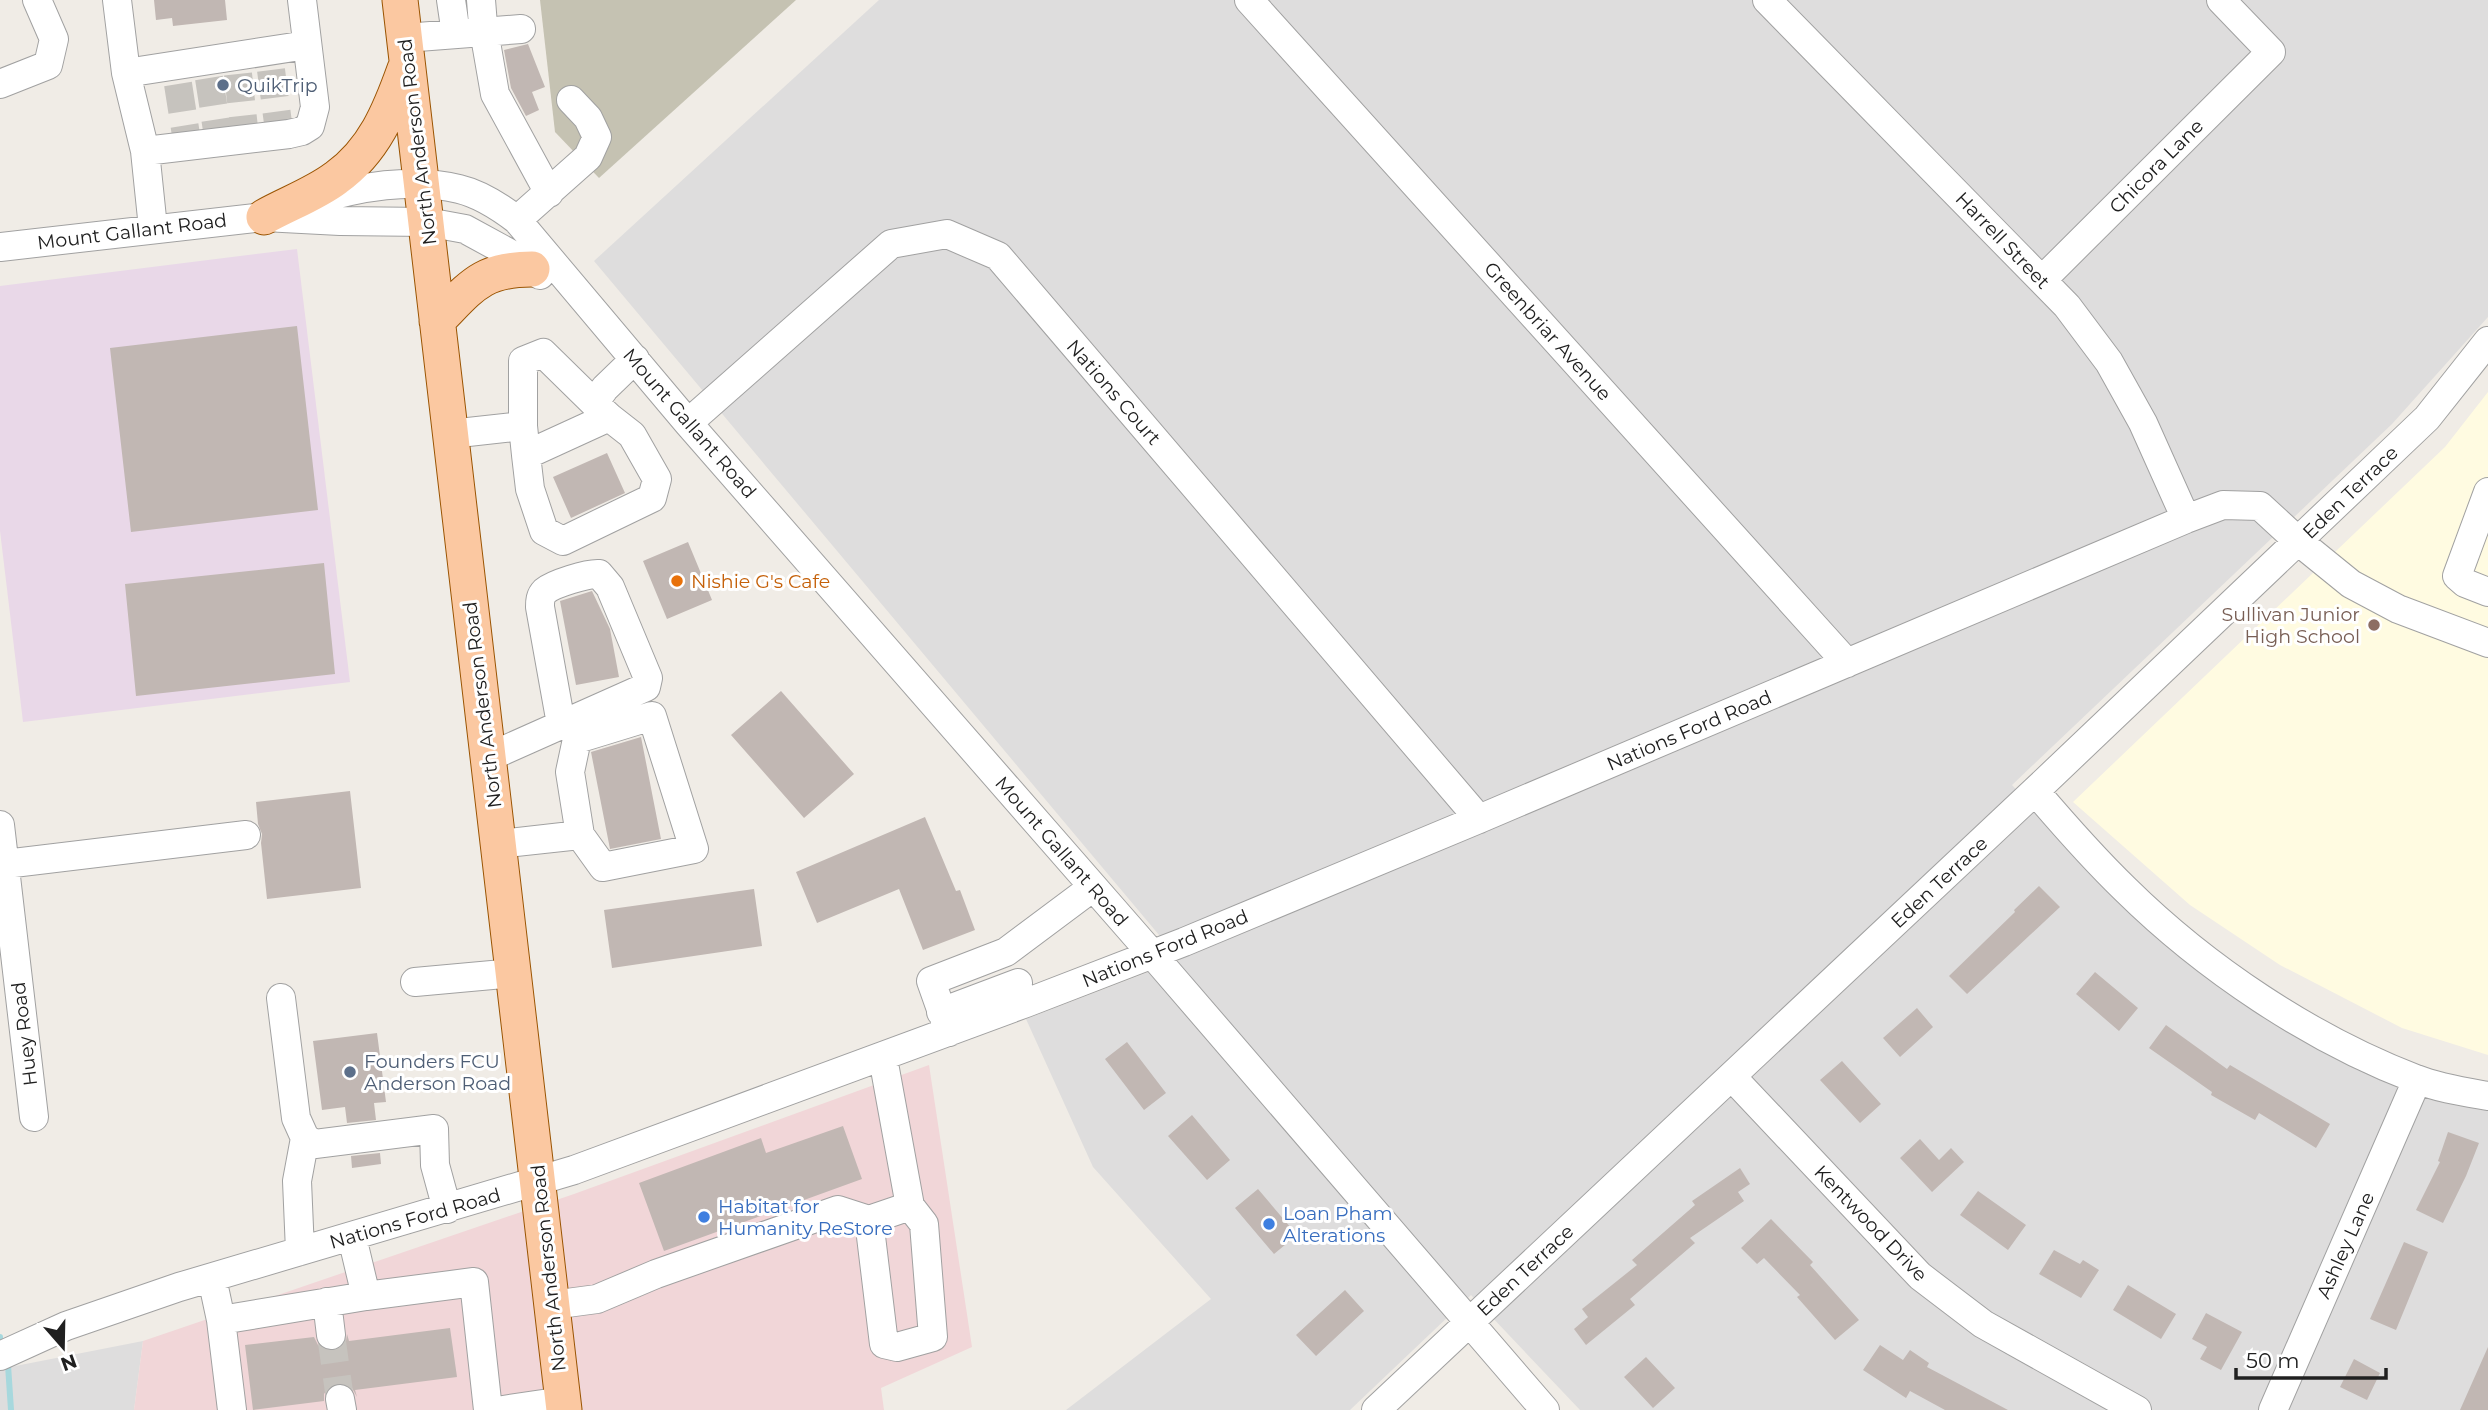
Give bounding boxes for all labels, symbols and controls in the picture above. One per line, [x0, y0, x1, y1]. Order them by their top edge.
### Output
street label: North Anderson Road [393, 37, 442, 247]
place label: QuikTrip [237, 74, 318, 97]
marker: QuikTrip [215, 77, 231, 93]
street label: Chicora Lane [2105, 115, 2208, 218]
street label: Harrell Street [1951, 187, 2055, 294]
street label: Mount Gallant Road [36, 208, 228, 255]
street label: Greenbriar Avenue [1479, 257, 1616, 405]
street label: Nations Court [1062, 335, 1166, 450]
street label: Mount Gallant Road [618, 344, 761, 503]
street label: Eden Terrace [2298, 441, 2403, 544]
place label: Nishie G's Cafe [691, 570, 830, 593]
marker: Nishie G's Cafe [669, 573, 685, 589]
street label: North Anderson Road [458, 600, 507, 810]
place label: Sullivan Junior High School [2221, 603, 2360, 648]
marker: Sullivan Junior High School [2366, 617, 2382, 633]
street label: Nations Ford Road [1603, 685, 1775, 776]
street label: Mount Gallant Road [990, 772, 1133, 931]
street label: Eden Terrace [1886, 832, 1992, 933]
street label: Nations Ford Road [1079, 905, 1252, 992]
street label: Huey Road [7, 981, 42, 1087]
place label: Founders FCU Anderson Road [364, 1050, 511, 1095]
marker: Founders FCU Anderson Road [342, 1064, 358, 1080]
street label: Kentwood Drive [1809, 1160, 1932, 1286]
street label: North Anderson Road [526, 1163, 571, 1373]
street label: Nations Ford Road [327, 1183, 503, 1254]
street label: Ashley Lane [2312, 1188, 2379, 1302]
place label: Habitat for Humanity ReStore [718, 1195, 893, 1240]
place label: Loan Pham Alterations [1283, 1202, 1393, 1247]
marker: Habitat for Humanity ReStore [696, 1209, 712, 1225]
marker: Loan Pham Alterations [1261, 1216, 1277, 1232]
street label: Eden Terrace [1472, 1220, 1578, 1321]
north arrow [28, 1312, 98, 1382]
scale bar [2236, 1336, 2386, 1380]
text: 50 m [2246, 1348, 2300, 1373]
text: N [57, 1349, 80, 1376]

